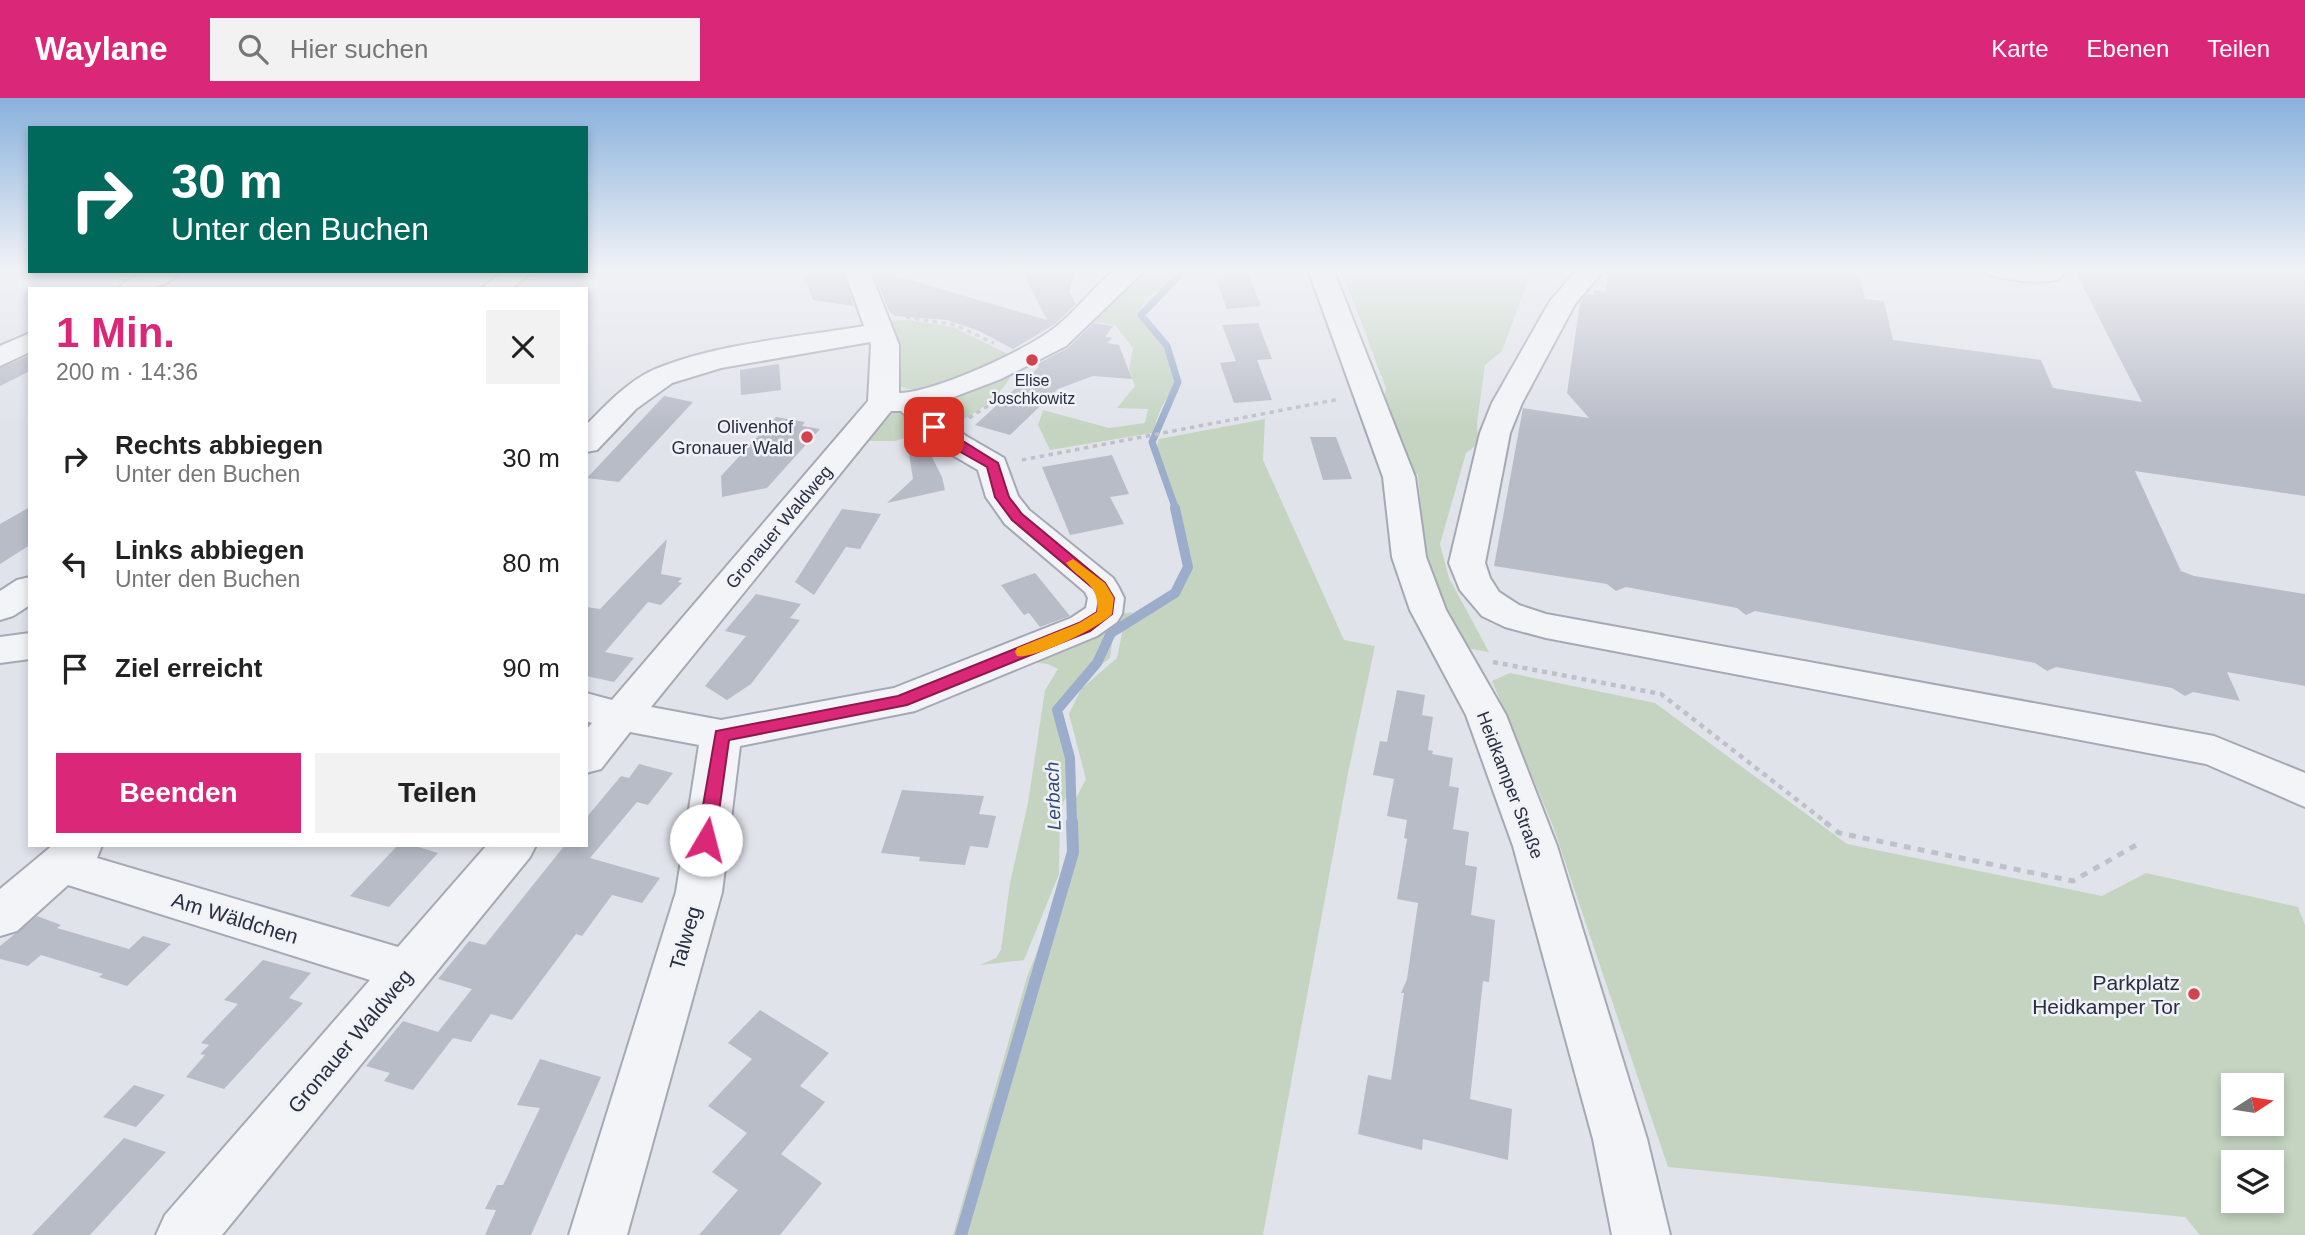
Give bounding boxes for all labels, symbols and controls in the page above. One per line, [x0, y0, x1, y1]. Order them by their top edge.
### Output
search box [210, 18, 700, 81]
text: Waylane [35, 30, 168, 67]
icon: search [234, 30, 272, 68]
text: Hier suchen [290, 34, 428, 64]
text: Karte [1991, 35, 2049, 62]
text: Ebenen [2087, 35, 2169, 62]
text: Teilen [2207, 35, 2270, 62]
icon: right [56, 154, 147, 245]
text: 30 m [171, 154, 283, 208]
text: Unter den Buchen [171, 211, 429, 247]
text: 1 Min. [56, 309, 175, 356]
button: close [486, 310, 560, 384]
marker: Elise Joschkowitz [1024, 352, 1040, 368]
text: 200 m · 14:36 [56, 359, 198, 385]
place label: Elise Joschkowitz [989, 372, 1075, 407]
pin [904, 397, 964, 457]
icon: arrive [915, 408, 953, 446]
place label: Olivenhof Gronauer Wald [672, 417, 794, 458]
marker: Olivenhof Gronauer Wald [799, 429, 815, 445]
text: Rechts abbiegen [115, 430, 323, 460]
icon: right [56, 440, 94, 478]
text: 30 m [502, 443, 560, 473]
text: Unter den Buchen [115, 461, 300, 487]
street label: Gronauer Waldweg [722, 461, 836, 593]
text: Links abbiegen [115, 535, 304, 565]
icon: left [56, 545, 94, 583]
text: 80 m [502, 548, 560, 578]
text: Unter den Buchen [115, 566, 300, 592]
icon: arrive [56, 650, 94, 688]
text: Ziel erreicht [115, 653, 262, 683]
text: 90 m [502, 653, 560, 683]
street label: Heidkamper Straße [1473, 709, 1547, 861]
button: Beenden [56, 753, 301, 833]
button: Teilen [315, 753, 560, 833]
water label: Lerbach [1041, 761, 1065, 831]
position arrow [669, 803, 743, 877]
street label: Am Wäldchen [169, 888, 301, 948]
street label: Talweg [665, 903, 705, 973]
street label: Gronauer Waldweg [283, 965, 417, 1117]
place label: Parkplatz Heidkamper Tor [2032, 971, 2180, 1018]
marker: Parkplatz Heidkamper Tor [2186, 986, 2202, 1002]
north arrow [2221, 1073, 2284, 1136]
map controls [2221, 1073, 2284, 1213]
button: layers [2221, 1150, 2284, 1213]

